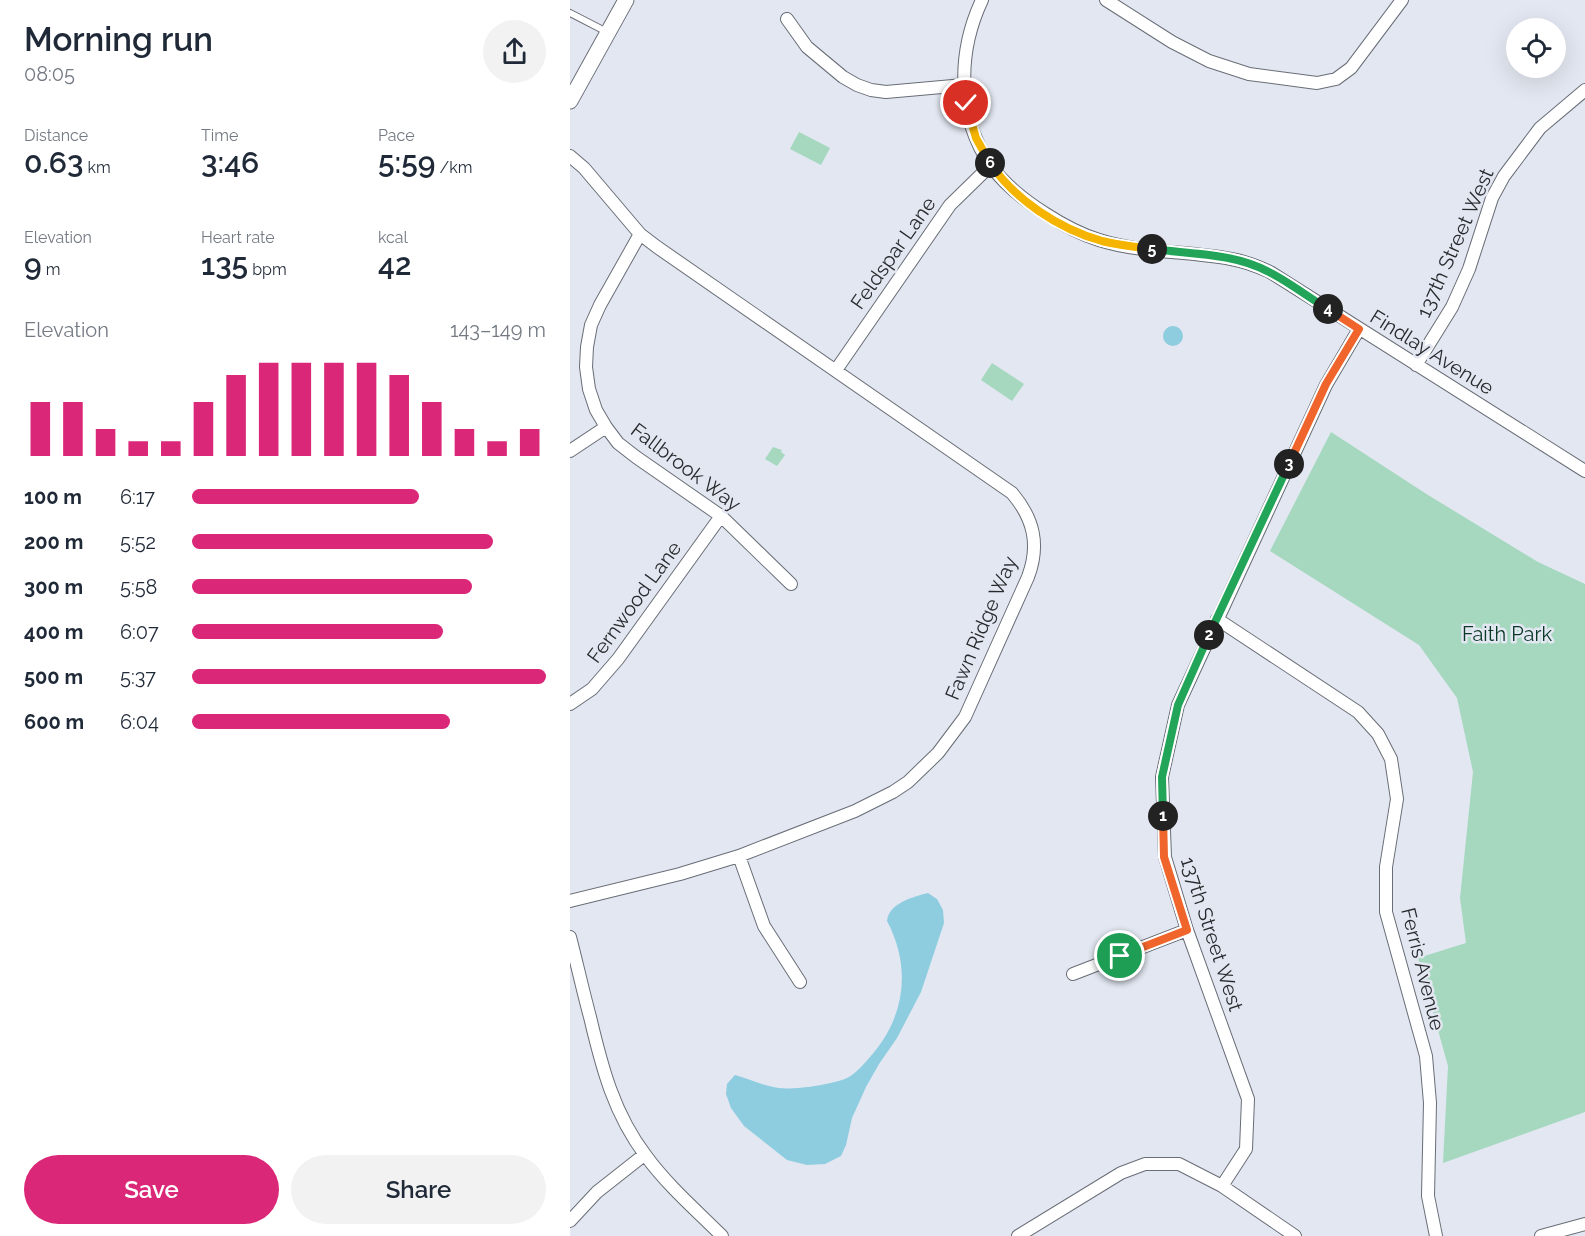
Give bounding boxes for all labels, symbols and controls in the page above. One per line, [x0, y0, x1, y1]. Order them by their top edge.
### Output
map controls [1506, 18, 1566, 78]
button: locate [1506, 18, 1566, 78]
text: Morning run [24, 20, 213, 59]
button: share [483, 20, 546, 83]
text: 08:05 [24, 62, 75, 86]
pin [940, 77, 991, 128]
icon: check [949, 86, 982, 119]
text: Distance [24, 126, 88, 145]
text: Time [201, 126, 238, 145]
text: Pace [378, 126, 415, 145]
text: 0.63 [24, 145, 83, 180]
text: 3:46 [201, 145, 259, 180]
text: 5:59 [378, 145, 435, 180]
pin: 6 [975, 148, 1005, 178]
text: 6 [985, 153, 995, 172]
text: km [83, 158, 111, 177]
text: /km [435, 158, 472, 177]
street label: 137th Street West [1411, 164, 1499, 321]
street label: Feldspar Lane [846, 192, 941, 314]
text: Elevation [24, 228, 92, 247]
text: Heart rate [201, 228, 275, 247]
text: kcal [378, 228, 408, 247]
pin: 5 [1137, 234, 1167, 264]
text: 5 [1148, 239, 1156, 258]
text: 9 [24, 247, 42, 282]
text: 135 [201, 247, 248, 282]
text: 42 [378, 247, 411, 282]
text: m [42, 260, 60, 279]
text: bpm [248, 260, 287, 279]
pin: 4 [1313, 294, 1343, 324]
text: 4 [1323, 299, 1333, 318]
street label: Findlay Avenue [1366, 304, 1498, 400]
text: Elevation [24, 318, 109, 342]
text: 143–149 m [450, 318, 546, 342]
street label: Fallbrook Way [626, 418, 746, 516]
pin: 3 [1274, 449, 1304, 479]
text: 3 [1285, 454, 1293, 473]
text: 100 m [24, 485, 82, 509]
text: 6:17 [120, 485, 155, 509]
text: 200 m [24, 530, 83, 554]
text: 5:52 [120, 530, 156, 554]
street label: Fernwood Lane [582, 536, 686, 668]
street label: Fawn Ridge Way [940, 552, 1022, 703]
text: 300 m [24, 575, 83, 599]
text: 5:58 [120, 575, 157, 599]
text: 400 m [24, 620, 83, 644]
text: 6:07 [120, 620, 159, 644]
pin: 2 [1194, 620, 1224, 650]
park label: Faith Park [1462, 622, 1552, 646]
text: 2 [1204, 625, 1214, 644]
text: 500 m [24, 665, 83, 689]
text: 5:37 [120, 665, 156, 689]
text: 600 m [24, 710, 84, 734]
text: 6:04 [120, 710, 159, 734]
pin: 1 [1148, 801, 1178, 831]
text: 1 [1159, 806, 1167, 825]
street label: 137th Street West [1176, 854, 1248, 1014]
street label: Ferris Avenue [1396, 905, 1450, 1033]
pin [1094, 930, 1145, 981]
icon: arrive [1103, 939, 1136, 972]
button: Save [24, 1155, 279, 1224]
button: Share [291, 1155, 546, 1224]

